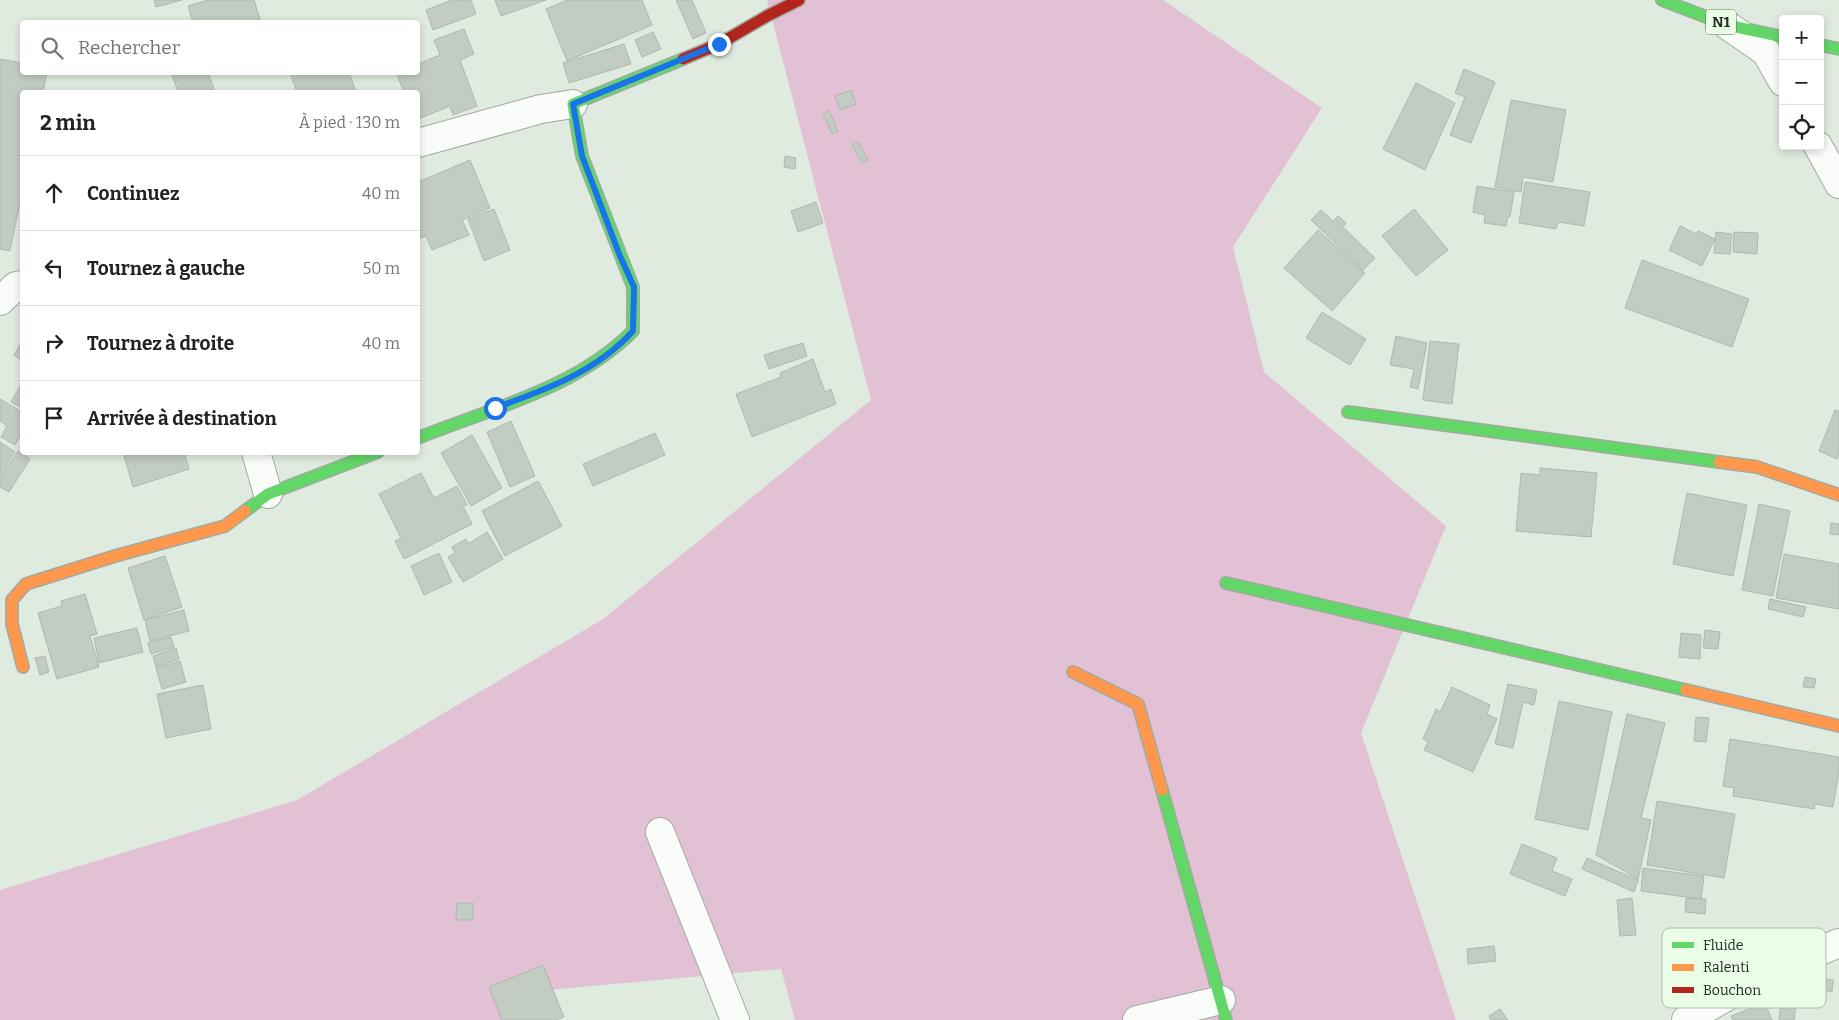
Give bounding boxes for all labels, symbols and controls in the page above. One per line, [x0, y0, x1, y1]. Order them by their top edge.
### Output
road number: N1 [1706, 10, 1736, 34]
map controls [1779, 15, 1824, 150]
button: + [1779, 15, 1824, 60]
search box [20, 20, 420, 75]
route end [708, 33, 731, 56]
icon: search [38, 34, 66, 62]
text: Rechercher [78, 36, 180, 59]
button: − [1779, 60, 1824, 105]
button: locate [1779, 105, 1824, 150]
text: 2 min [40, 110, 96, 136]
text: À pied · 130 m [299, 113, 400, 132]
icon: ahead [40, 179, 68, 207]
text: Continuez [87, 182, 180, 205]
text: 40 m [362, 184, 400, 203]
icon: left [40, 254, 68, 282]
text: Tournez à gauche [87, 257, 245, 280]
text: 50 m [363, 259, 400, 278]
icon: right [40, 329, 68, 357]
text: Tournez à droite [87, 332, 234, 355]
text: 40 m [362, 334, 400, 353]
route start [484, 397, 507, 420]
icon: arrive [40, 404, 68, 432]
text: Arrivée à destination [87, 407, 277, 430]
legend [1662, 928, 1826, 1008]
text: Fluide [1703, 937, 1744, 954]
text: Ralenti [1703, 959, 1749, 976]
text: Bouchon [1703, 982, 1761, 999]

